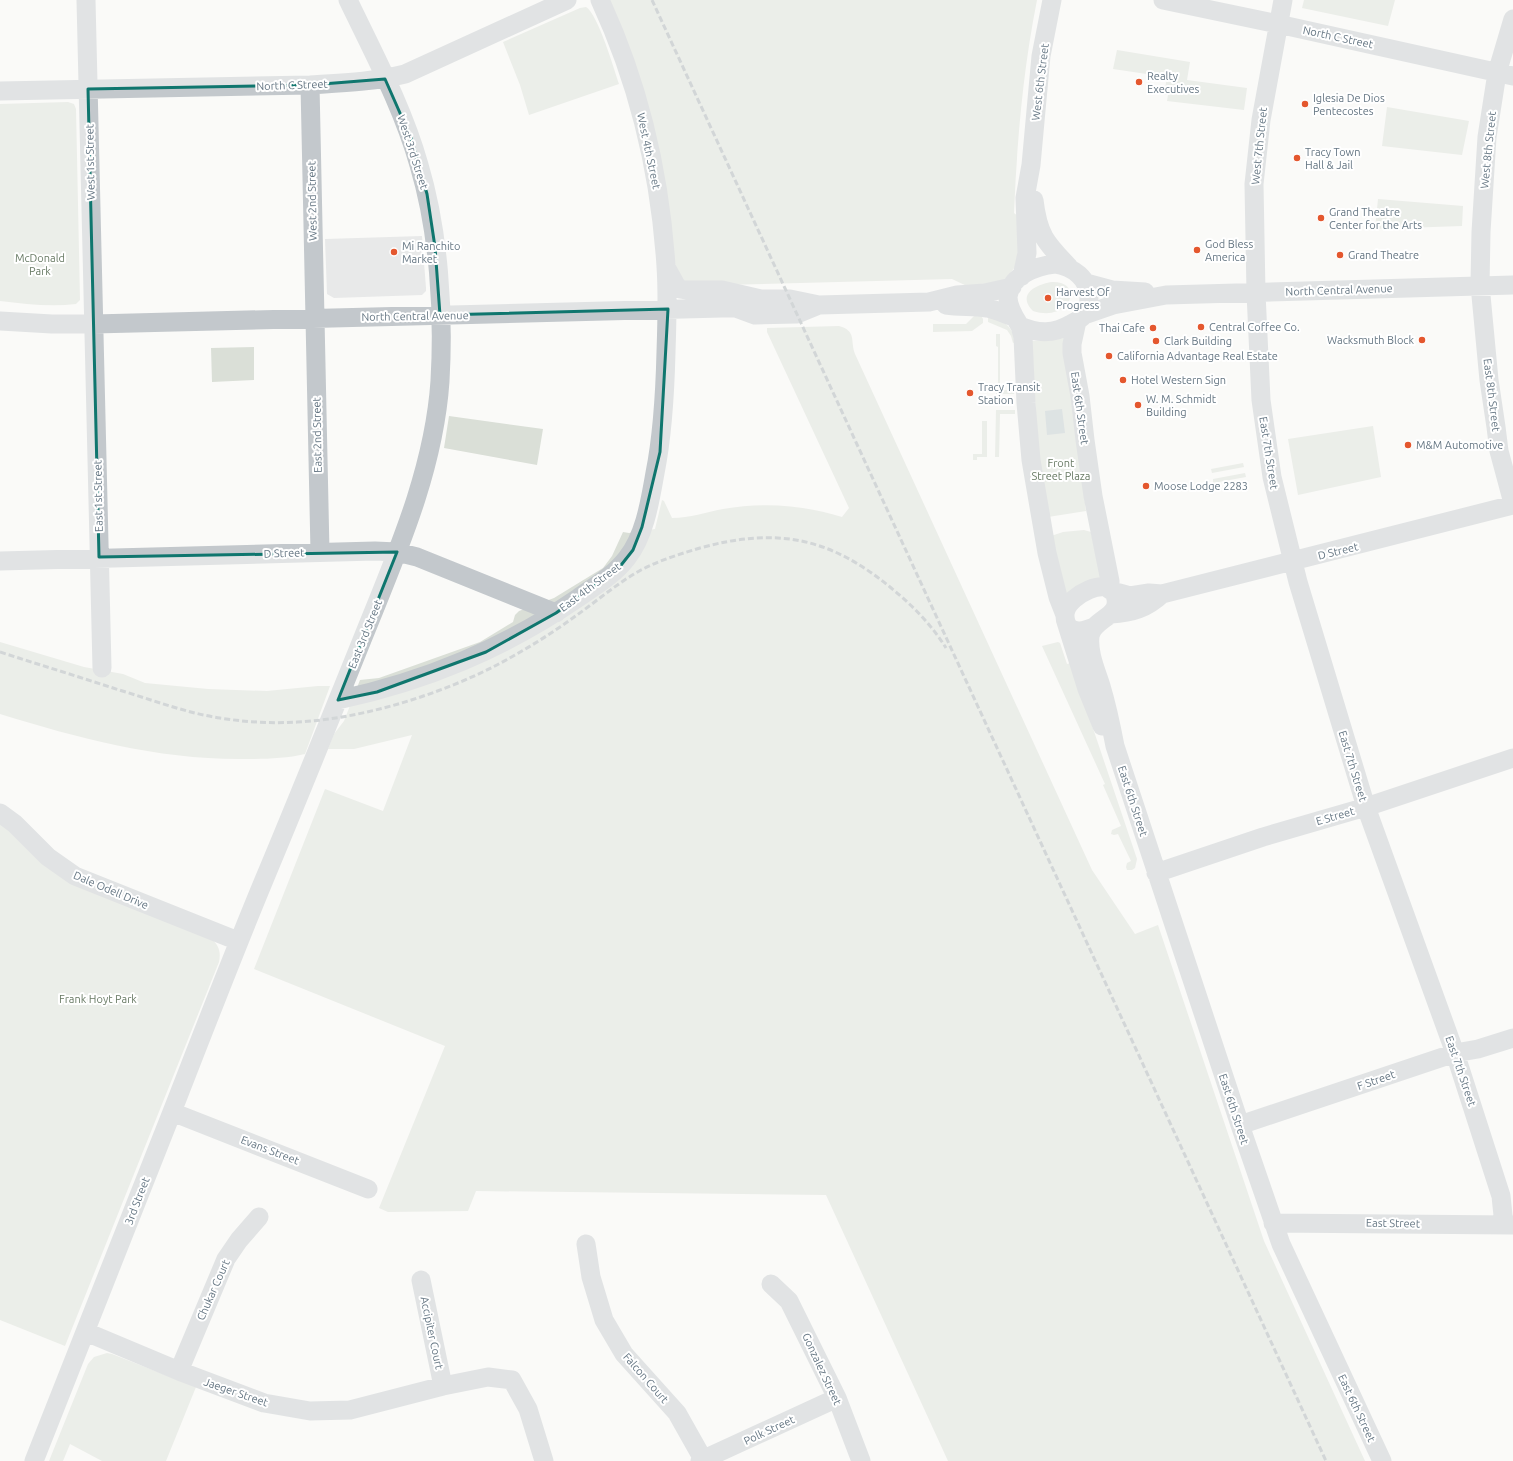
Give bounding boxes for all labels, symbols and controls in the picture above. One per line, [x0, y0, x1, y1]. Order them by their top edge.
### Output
street label: North C Street [1302, 24, 1375, 50]
street label: West 6th Street [1029, 42, 1051, 121]
place label: Realty Executives [1147, 70, 1200, 95]
marker: Realty Executives [1134, 77, 1144, 87]
street label: North C Street [256, 78, 329, 92]
place label: Iglesia De Dios Pentecostes [1313, 92, 1385, 117]
marker: Iglesia De Dios Pentecostes [1300, 99, 1310, 109]
street label: West 7th Street [1249, 106, 1269, 185]
street label: West 8th Street [1478, 110, 1498, 189]
street label: West 4th Street [635, 112, 663, 191]
street label: West 3rd Street [395, 113, 431, 191]
street label: West 1st Street [83, 123, 97, 200]
place label: Tracy Town Hall & Jail [1305, 146, 1360, 171]
marker: Tracy Town Hall & Jail [1292, 153, 1302, 163]
street label: West 2nd Street [305, 160, 319, 241]
place label: Grand Theatre Center for the Arts [1329, 206, 1422, 231]
marker: Grand Theatre Center for the Arts [1316, 213, 1326, 223]
place label: God Bless America [1205, 238, 1253, 263]
place label: Mi Ranchito Market [402, 240, 460, 265]
marker: God Bless America [1192, 245, 1202, 255]
marker: Mi Ranchito Market [389, 247, 399, 257]
place label: Grand Theatre [1348, 249, 1419, 261]
marker: Grand Theatre [1335, 250, 1345, 260]
park label: McDonald Park [15, 252, 65, 277]
street label: North Central Avenue [1285, 282, 1393, 298]
place label: Harvest Of Progress [1056, 286, 1110, 311]
marker: Harvest Of Progress [1043, 293, 1053, 303]
street label: North Central Avenue [361, 309, 469, 323]
place label: Central Coffee Co. [1209, 321, 1300, 333]
place label: Thai Cafe [1099, 322, 1145, 334]
marker: Central Coffee Co. [1196, 322, 1206, 332]
marker: Thai Cafe [1148, 323, 1158, 333]
place label: Wacksmuth Block [1327, 334, 1414, 346]
place label: Clark Building [1164, 335, 1232, 347]
marker: Wacksmuth Block [1417, 335, 1427, 345]
marker: Clark Building [1151, 336, 1161, 346]
place label: California Advantage Real Estate [1117, 350, 1278, 362]
marker: California Advantage Real Estate [1104, 351, 1114, 361]
street label: East 8th Street [1482, 358, 1503, 433]
street label: East 6th Street [1069, 371, 1091, 446]
place label: Hotel Western Sign [1131, 374, 1226, 386]
marker: Hotel Western Sign [1118, 375, 1128, 385]
place label: Tracy Transit Station [978, 381, 1041, 406]
marker: Tracy Transit Station [965, 388, 975, 398]
place label: W. M. Schmidt Building [1146, 393, 1217, 418]
street label: East 2nd Street [310, 396, 324, 473]
marker: W. M. Schmidt Building [1133, 400, 1143, 410]
street label: East 7th Street [1257, 416, 1281, 491]
place label: M&M Automotive [1416, 439, 1503, 451]
marker: M&M Automotive [1403, 440, 1413, 450]
park label: Front Street Plaza [1031, 457, 1091, 482]
street label: East 1st Street [91, 459, 105, 532]
place label: Moose Lodge 2283 [1154, 480, 1248, 492]
marker: Moose Lodge 2283 [1141, 481, 1151, 491]
street label: D Street [1317, 540, 1360, 562]
street label: D Street [263, 546, 305, 560]
street label: East 4th Street [557, 560, 623, 614]
street label: East 3rd Street [346, 597, 385, 670]
street label: East 7th Street [1337, 729, 1370, 804]
street label: East 6th Street [1116, 764, 1150, 838]
street label: E Street [1314, 805, 1356, 827]
street label: Dale Odell Drive [72, 869, 150, 911]
park label: Frank Hoyt Park [59, 993, 137, 1005]
street label: East 7th Street [1443, 1034, 1479, 1108]
street label: F Street [1356, 1068, 1397, 1092]
street label: East 6th Street [1217, 1072, 1251, 1146]
street label: Evans Street [239, 1133, 301, 1167]
street label: 3rd Street [122, 1175, 152, 1227]
street label: East Street [1366, 1217, 1421, 1229]
street label: Chukar Court [194, 1257, 232, 1322]
street label: Accipiter Court [418, 1295, 446, 1371]
street label: Gonzalez Street [800, 1331, 844, 1407]
street label: Falcon Court [621, 1351, 671, 1406]
street label: East 6th Street [1336, 1372, 1378, 1444]
street label: Jaeger Street [202, 1375, 270, 1409]
street label: Polk Street [742, 1413, 797, 1447]

